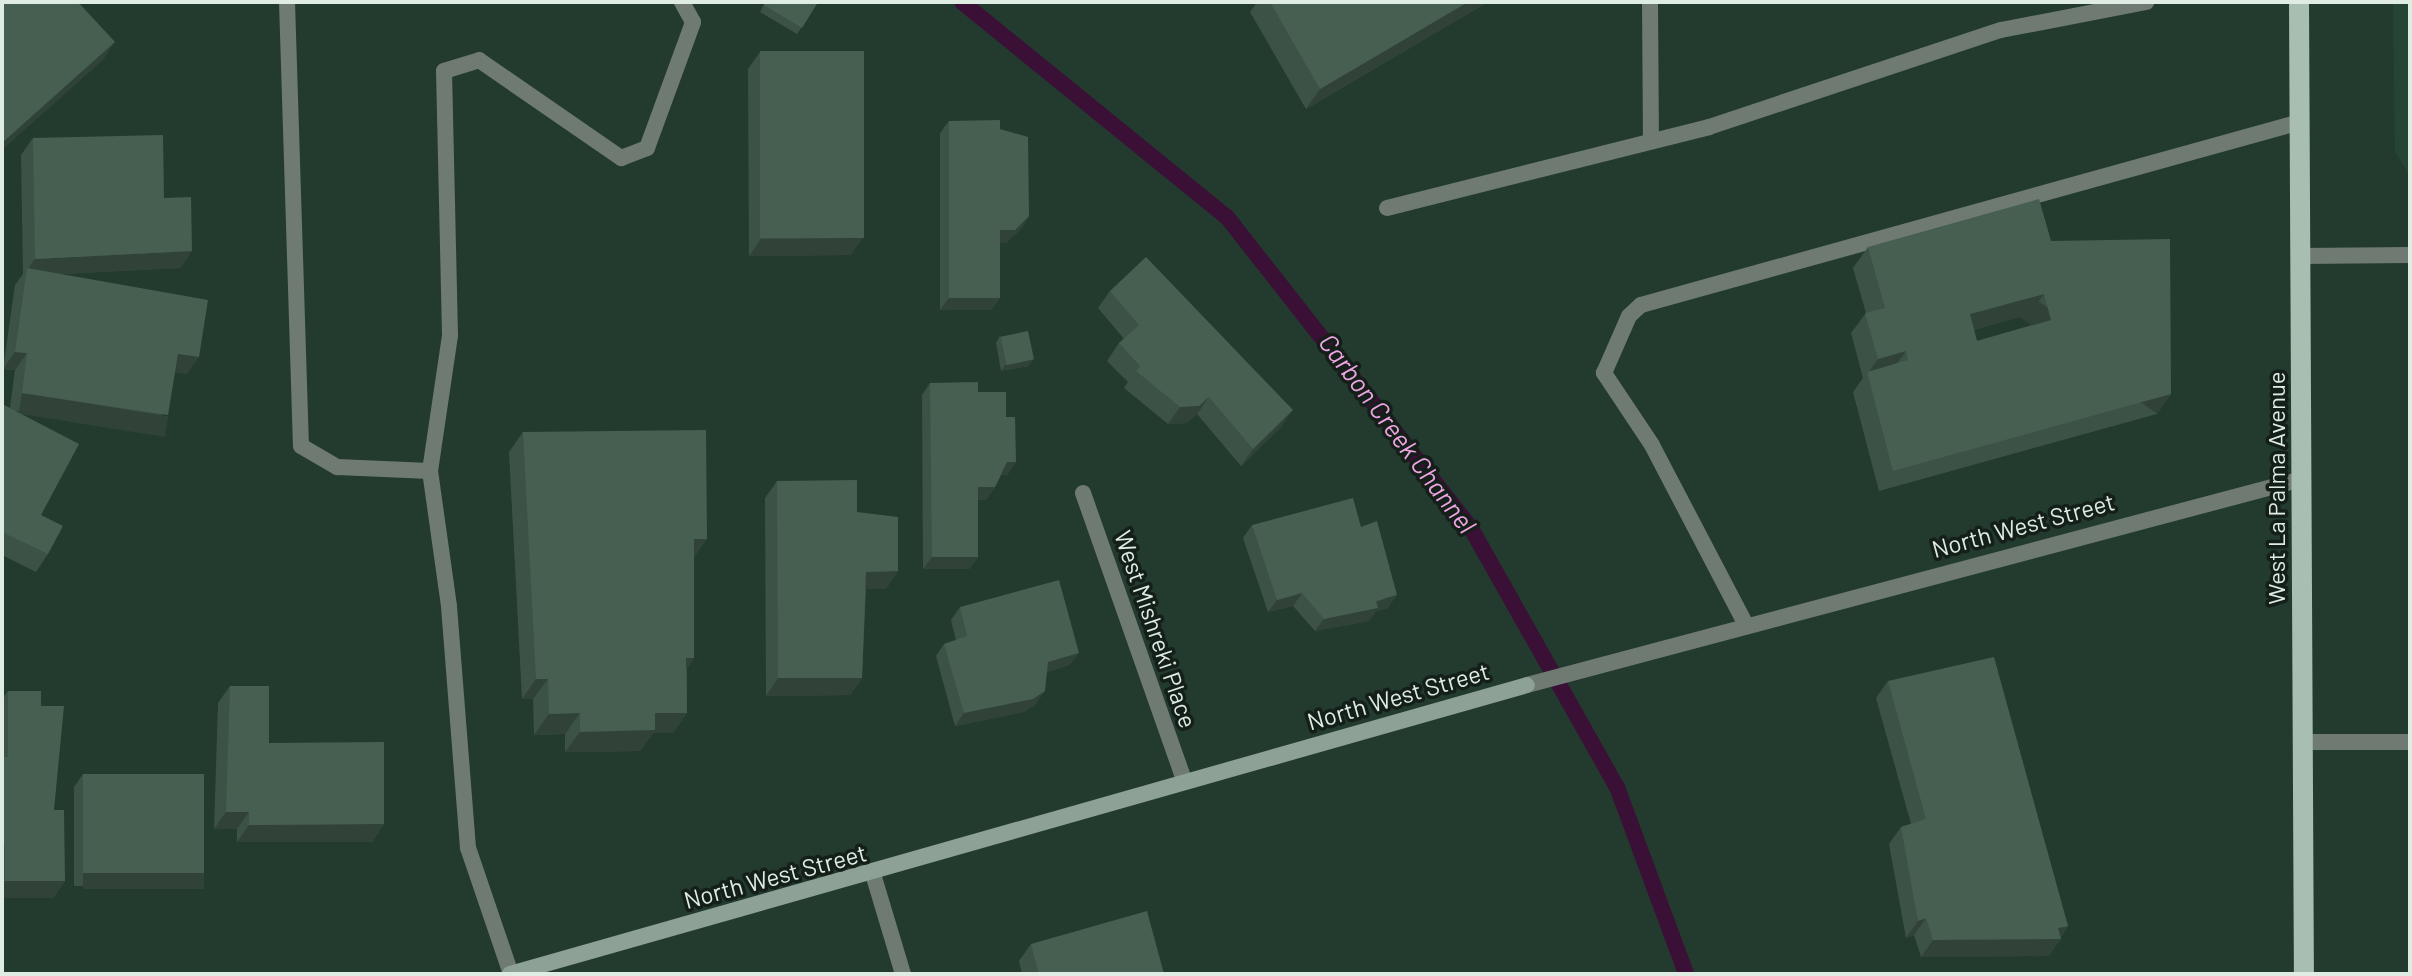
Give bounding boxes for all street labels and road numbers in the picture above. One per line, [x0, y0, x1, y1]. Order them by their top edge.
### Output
street label: West La Palma Avenue [2262, 371, 2290, 605]
street label: North West Street [1929, 487, 2117, 563]
street label: West Mishreki Place [1109, 527, 1203, 731]
street label: North West Street [1304, 656, 1492, 736]
street label: North West Street [681, 838, 869, 914]

